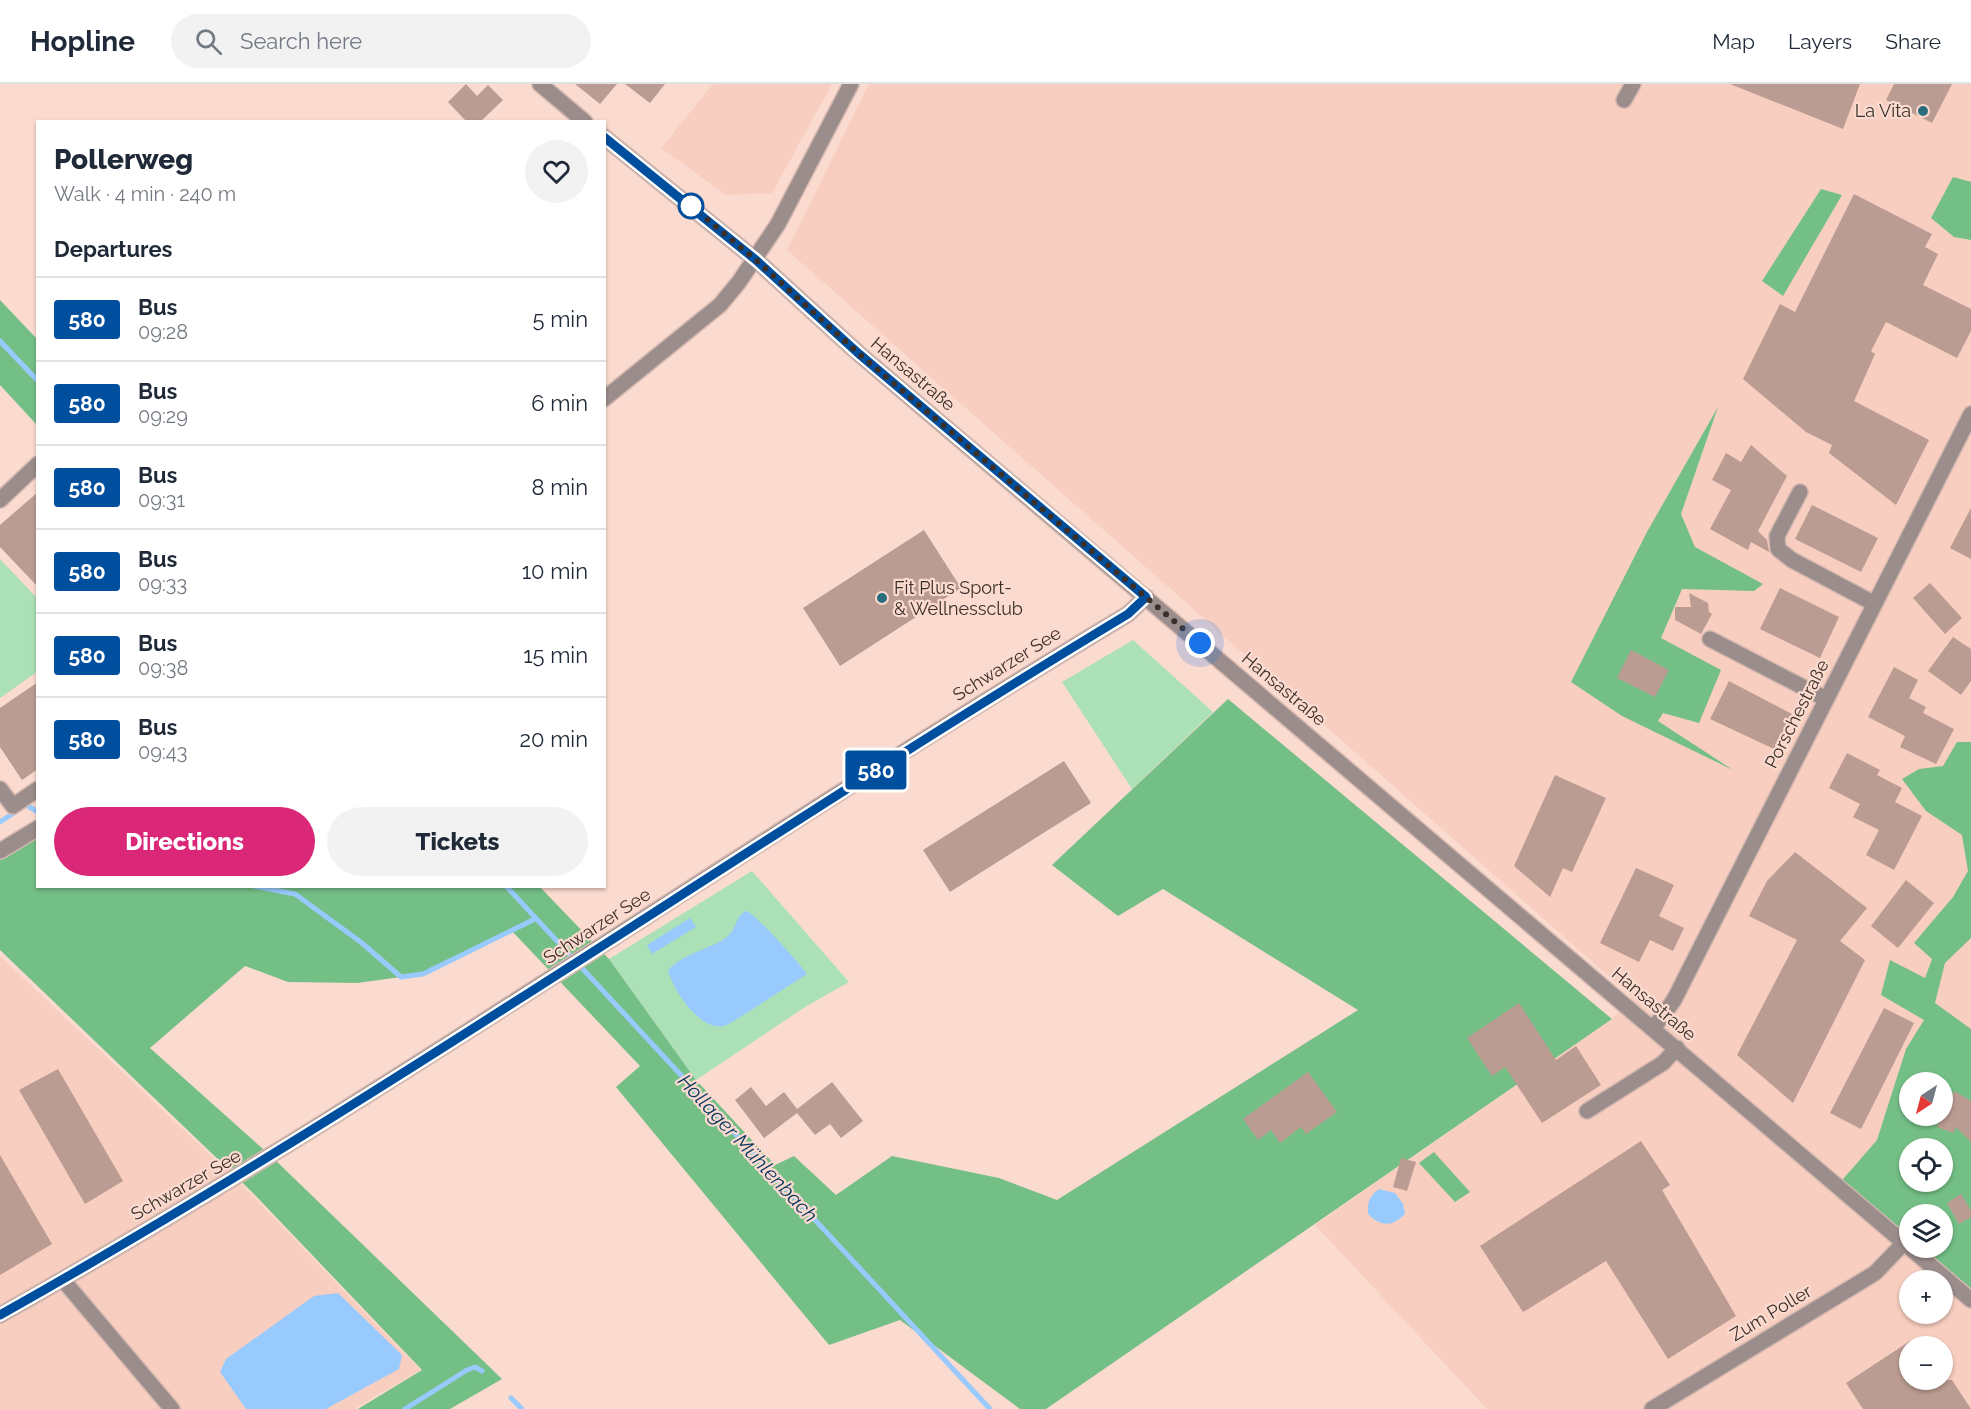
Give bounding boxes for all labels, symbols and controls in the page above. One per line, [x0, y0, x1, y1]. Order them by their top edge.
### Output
search box [171, 14, 591, 68]
text: Hopline [30, 25, 135, 58]
icon: search [192, 25, 225, 58]
text: Search here [240, 28, 362, 54]
text: Map [1712, 29, 1755, 54]
text: Layers [1788, 29, 1852, 54]
text: Share [1885, 29, 1941, 54]
place label: La Vita [1855, 100, 1911, 121]
marker: La Vita [1916, 104, 1930, 118]
button: heart [525, 140, 588, 203]
text: Pollerweg [54, 143, 193, 176]
text: Walk · 4 min · 240 m [54, 182, 236, 206]
unlabelled marker [678, 193, 704, 219]
text: Departures [54, 236, 172, 262]
text: Bus [138, 294, 177, 320]
text: 5 min [533, 306, 588, 332]
text: 580 [68, 307, 106, 332]
text: 09:28 [138, 320, 188, 344]
street label: Hansastraße [867, 332, 960, 415]
text: Bus [138, 378, 177, 404]
text: 6 min [531, 390, 588, 416]
text: 580 [68, 391, 106, 416]
text: 09:29 [138, 404, 188, 428]
text: Bus [138, 462, 177, 488]
text: 8 min [532, 474, 588, 500]
text: 580 [68, 475, 106, 500]
text: 09:31 [138, 488, 185, 512]
text: Bus [138, 546, 177, 572]
text: 10 min [522, 558, 588, 584]
text: 580 [68, 559, 106, 584]
text: 09:33 [138, 572, 187, 596]
place label: Fit Plus Sport- & Wellnessclub [894, 577, 1023, 619]
marker: Fit Plus Sport- & Wellnessclub [875, 591, 889, 605]
street label: Schwarzer See [949, 622, 1065, 705]
your location [1185, 628, 1215, 658]
text: Bus [138, 630, 177, 656]
text: 15 min [523, 642, 588, 668]
text: 580 [68, 643, 106, 668]
street label: Hansastraße [1238, 647, 1331, 730]
text: 09:38 [138, 656, 188, 680]
street label: Porschestraße [1760, 656, 1833, 772]
text: Bus [138, 714, 177, 740]
text: 20 min [520, 726, 588, 752]
text: 580 [68, 727, 106, 752]
text: 09:43 [138, 740, 187, 764]
line badge: 580 [842, 750, 910, 790]
text: 580 [857, 758, 895, 783]
button: Directions [54, 807, 315, 876]
button: Tickets [327, 807, 588, 876]
street label: Schwarzer See [539, 883, 655, 968]
street label: Hansastraße [1608, 962, 1701, 1045]
water label: Hollager Mühlenbach [673, 1069, 823, 1227]
north arrow [1899, 1072, 1953, 1126]
map controls [1899, 1072, 1953, 1390]
button: locate [1899, 1138, 1953, 1192]
street label: Schwarzer See [127, 1144, 245, 1225]
button: layers [1899, 1204, 1953, 1258]
button: + [1899, 1270, 1953, 1324]
street label: Zum Poller [1726, 1280, 1816, 1345]
button: − [1899, 1336, 1953, 1390]

